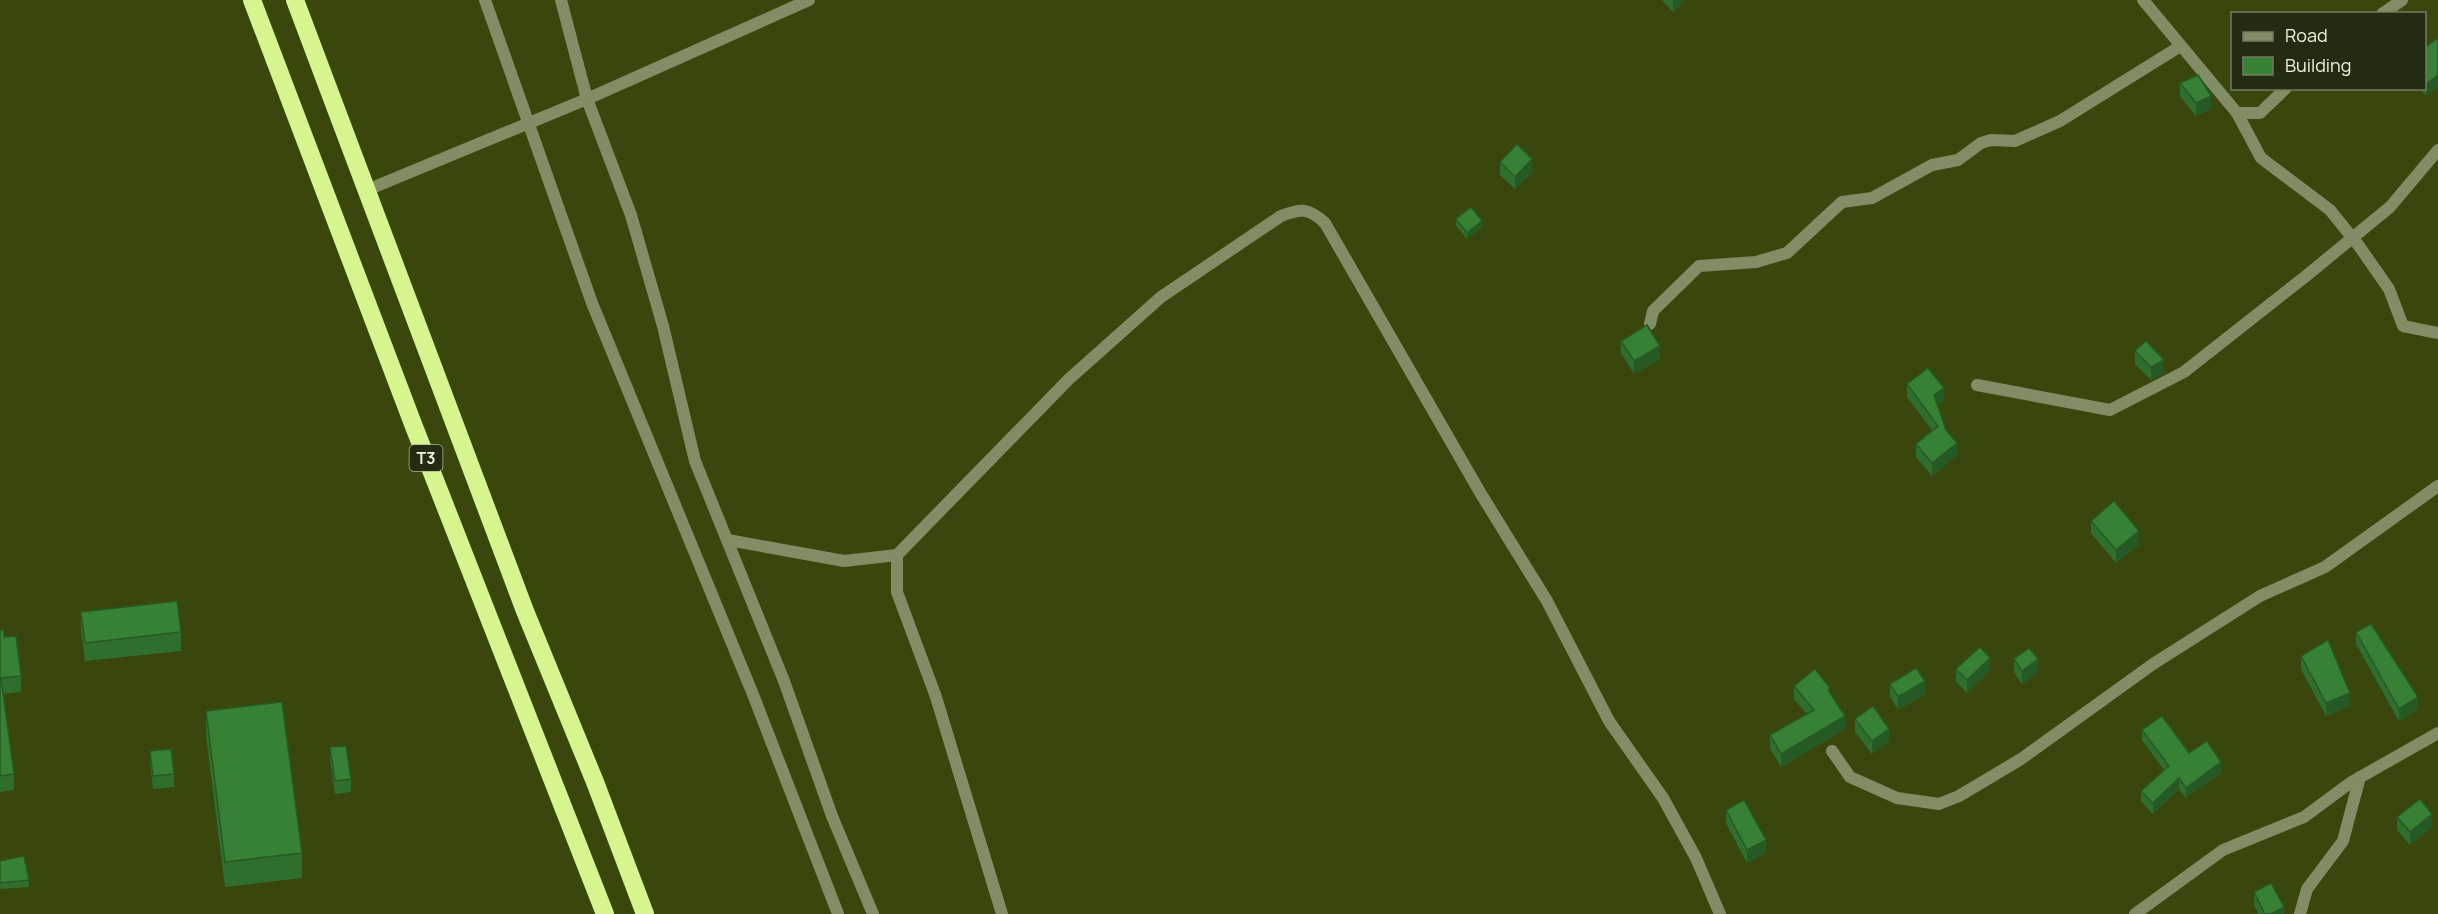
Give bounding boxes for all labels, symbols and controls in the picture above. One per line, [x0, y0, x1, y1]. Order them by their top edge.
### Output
legend [2231, 12, 2426, 90]
text: Road [2285, 23, 2328, 47]
text: Building [2285, 53, 2351, 77]
road number: T3 [410, 445, 442, 471]

